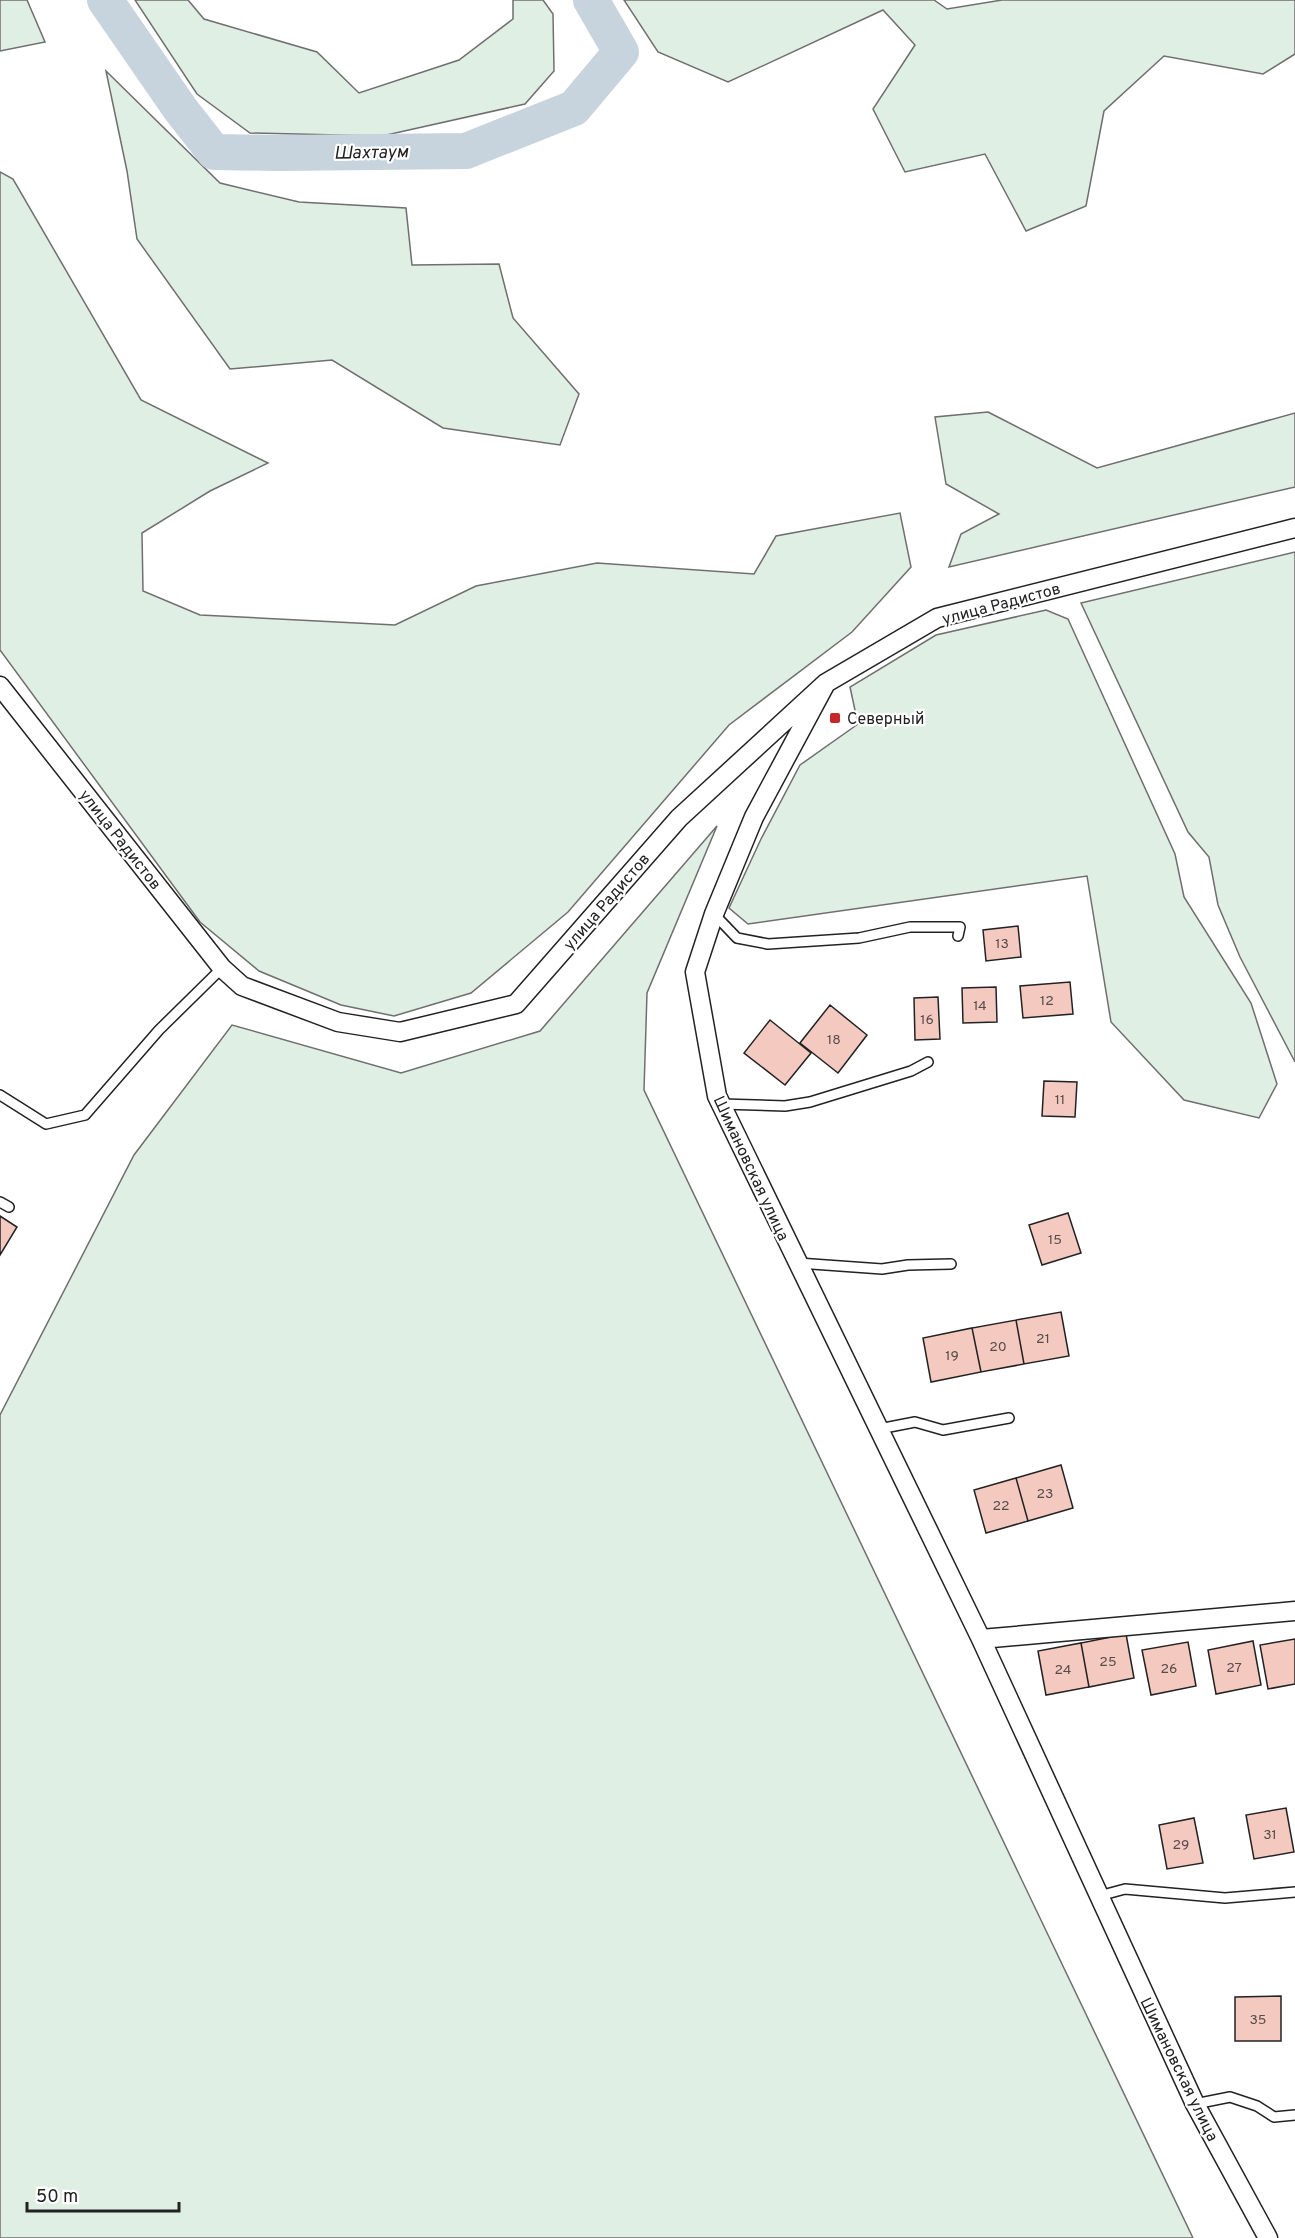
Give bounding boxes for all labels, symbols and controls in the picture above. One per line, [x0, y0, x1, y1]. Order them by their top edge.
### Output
water label: Шахтаум [334, 141, 409, 166]
street label: улица Радистов [940, 580, 1063, 630]
place label: Северный [847, 710, 924, 730]
marker: Северный [828, 711, 842, 725]
street label: улица Радистов [74, 786, 165, 894]
street label: улица Радистов [560, 850, 655, 955]
house number: 13 [995, 936, 1009, 953]
house number: 12 [1040, 993, 1054, 1010]
house number: 14 [973, 998, 987, 1015]
house number: 16 [920, 1012, 934, 1029]
house number: 18 [827, 1032, 841, 1049]
house number: 11 [1055, 1092, 1065, 1109]
street label: Шимановская улица [708, 1093, 793, 1245]
house number: 15 [1048, 1232, 1062, 1249]
house number: 21 [1036, 1331, 1050, 1348]
house number: 20 [989, 1339, 1007, 1356]
house number: 19 [945, 1348, 959, 1365]
house number: 23 [1037, 1486, 1054, 1503]
house number: 22 [992, 1498, 1010, 1515]
house number: 25 [1099, 1654, 1117, 1671]
house number: 27 [1226, 1660, 1242, 1677]
house number: 26 [1161, 1661, 1177, 1678]
house number: 24 [1054, 1662, 1072, 1679]
house number: 31 [1263, 1827, 1277, 1844]
house number: 29 [1173, 1837, 1189, 1854]
street label: Шимановская улица [1135, 1995, 1222, 2145]
house number: 35 [1249, 2012, 1267, 2029]
scale bar [27, 2175, 178, 2213]
text: 50 m [36, 2186, 78, 2209]

